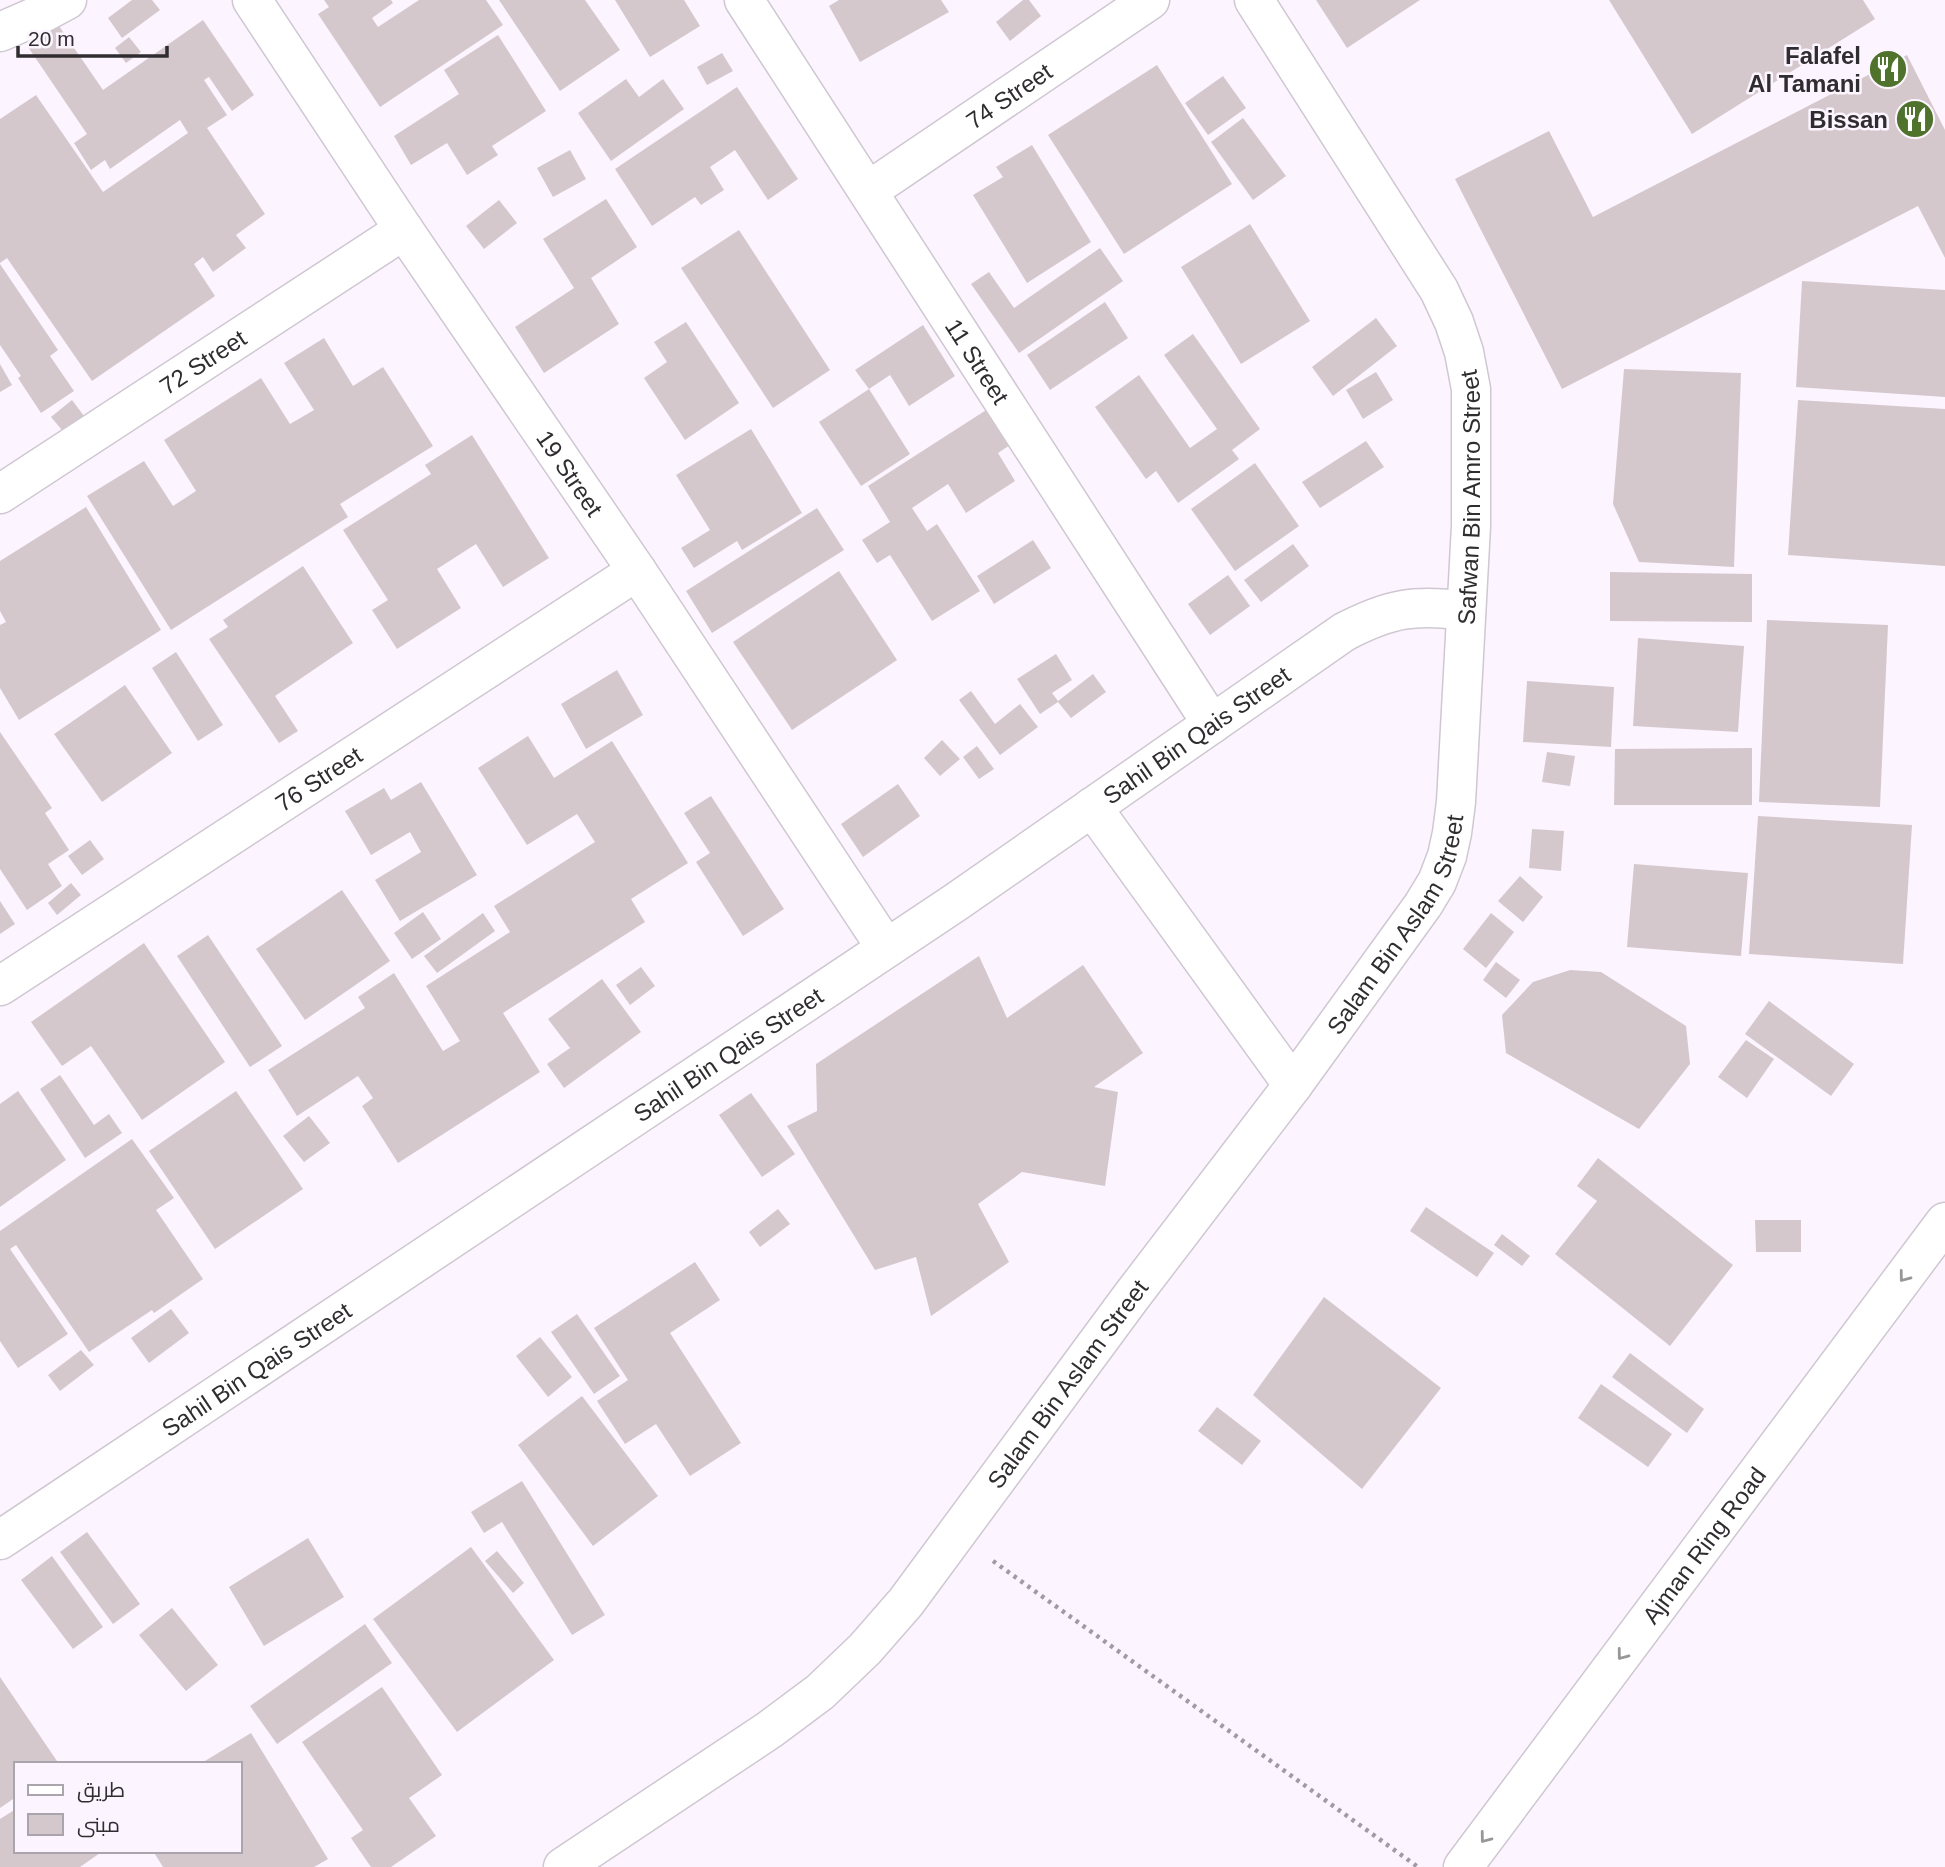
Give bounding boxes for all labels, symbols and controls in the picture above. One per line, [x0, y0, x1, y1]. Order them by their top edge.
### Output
scale bar [18, 14, 166, 58]
text: 20 m [28, 27, 75, 50]
place label: Falafel Al Tamani [1748, 42, 1861, 97]
restaurant icon: Falafel Al Tamani [1867, 48, 1909, 90]
street label: 74 Street [961, 57, 1057, 134]
restaurant icon: Bissan [1894, 98, 1936, 140]
place label: Bissan [1809, 106, 1888, 133]
street label: 11 Street [940, 314, 1015, 409]
street label: 72 Street [154, 323, 251, 400]
street label: Safwan Bin Amro Street [1452, 367, 1485, 626]
street label: 19 Street [531, 425, 609, 521]
street label: Sahil Bin Qais Street [1098, 660, 1295, 809]
street label: 76 Street [270, 740, 367, 816]
street label: Salam Bin Aslam Street [1321, 813, 1468, 1039]
street label: Sahil Bin Qais Street [628, 981, 828, 1127]
one-way arrow [1900, 1269, 1913, 1282]
street label: Salam Bin Aslam Street [981, 1274, 1153, 1493]
street label: Sahil Bin Qais Street [157, 1296, 356, 1442]
street label: Ajman Ring Road [1636, 1462, 1771, 1628]
one-way arrow [1617, 1647, 1630, 1660]
legend [14, 1762, 242, 1853]
text: طريق [77, 1778, 125, 1803]
text: مبنى [77, 1813, 120, 1838]
one-way arrow [1481, 1830, 1494, 1842]

